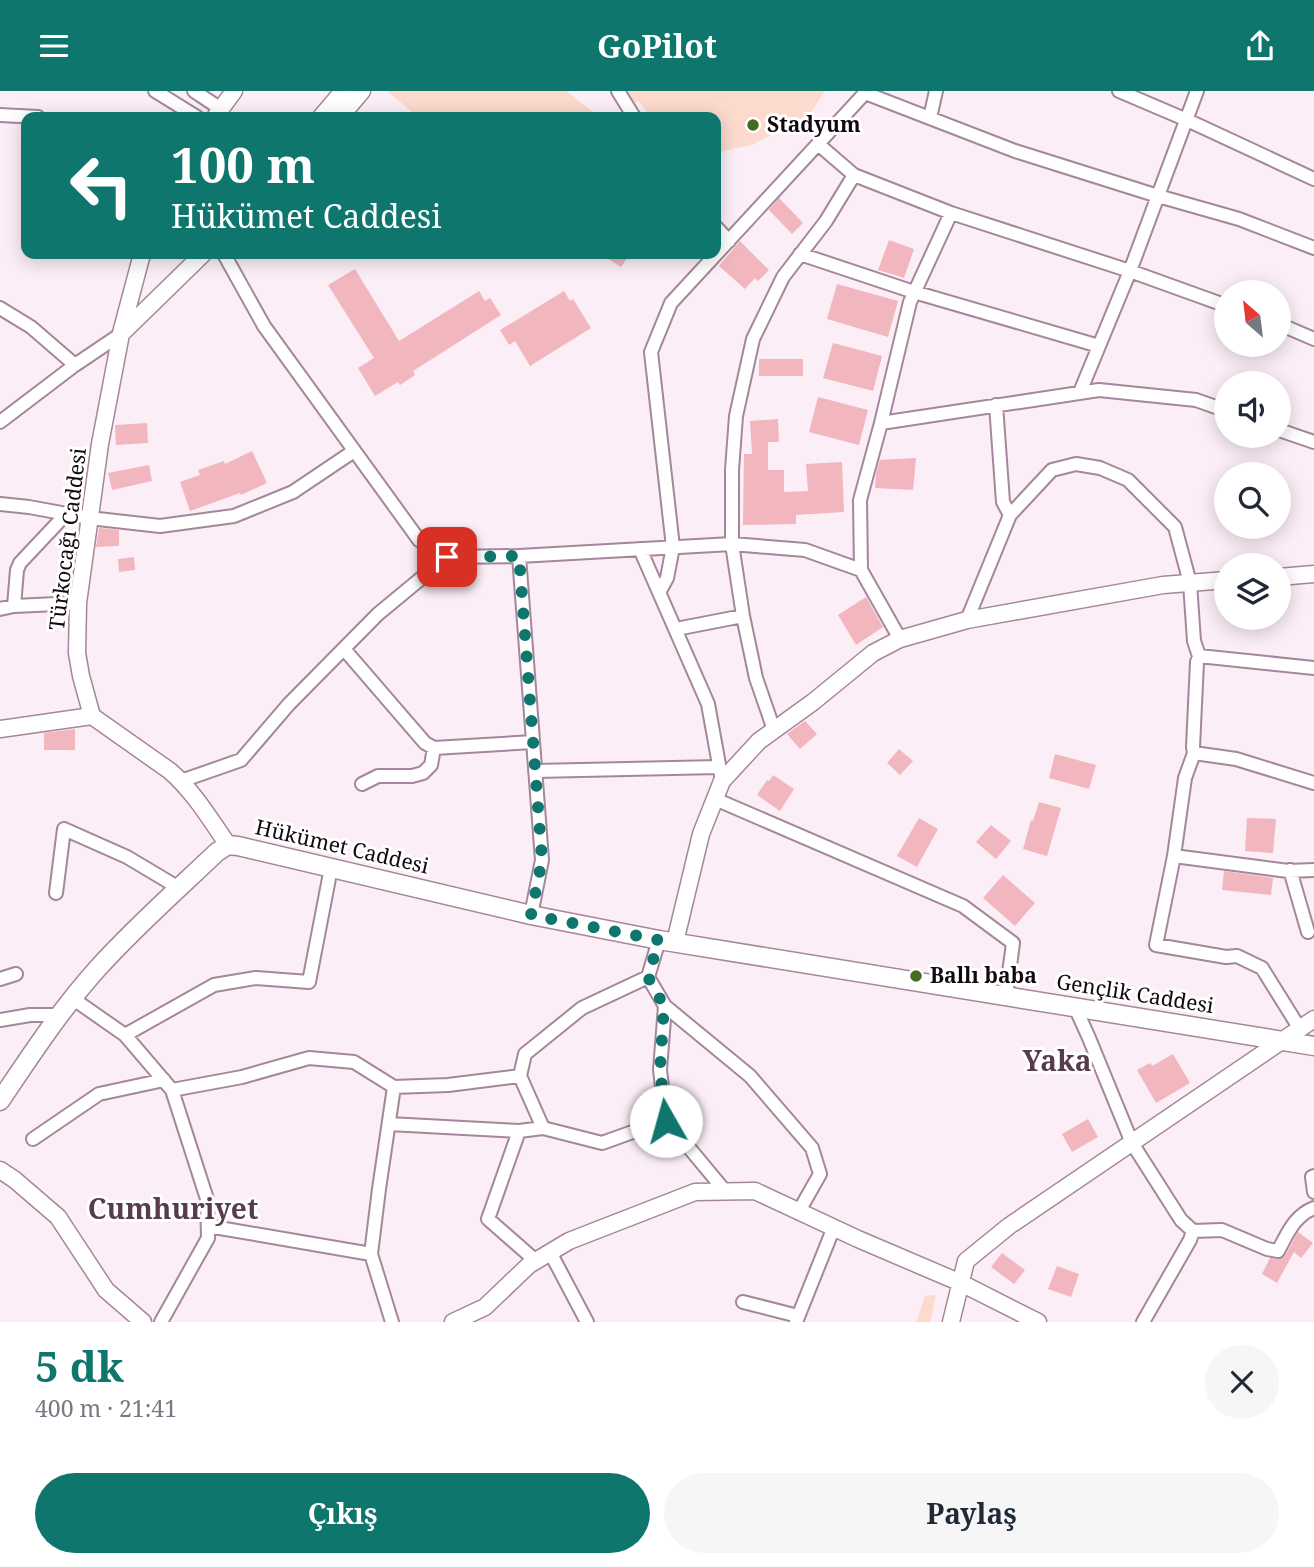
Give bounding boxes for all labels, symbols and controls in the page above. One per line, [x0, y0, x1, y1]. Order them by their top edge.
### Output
text: GoPilot [597, 24, 717, 67]
icon: menu [35, 27, 73, 65]
icon: share [1241, 27, 1279, 65]
place label: Stadyum [767, 110, 861, 138]
marker: Stadyum [745, 117, 761, 133]
text: 100 m [171, 131, 315, 197]
icon: left [56, 140, 147, 231]
text: Hükümet Caddesi [171, 194, 441, 237]
north arrow [1214, 280, 1292, 357]
map controls [1214, 280, 1291, 630]
button: sound [1214, 371, 1291, 448]
street label: Türkocağı Caddesi [42, 446, 92, 632]
button: search [1214, 462, 1291, 539]
pin [417, 527, 477, 587]
icon: arrive [428, 538, 466, 576]
button: layers [1214, 553, 1291, 630]
street label: Hükümet Caddesi [253, 812, 432, 880]
place label: Ballı baba [930, 961, 1037, 989]
street label: Gençlik Caddesi [1054, 967, 1216, 1019]
marker: Ballı baba [908, 968, 924, 984]
district label: Yaka [1022, 1041, 1092, 1079]
position arrow [629, 1084, 703, 1158]
district label: Cumhuriyet [88, 1189, 258, 1227]
text: 5 dk [35, 1337, 124, 1394]
button: close [1205, 1345, 1279, 1419]
text: 400 m · 21:41 [35, 1392, 177, 1424]
button: Çıkış [35, 1473, 650, 1553]
button: Paylaş [664, 1473, 1279, 1553]

